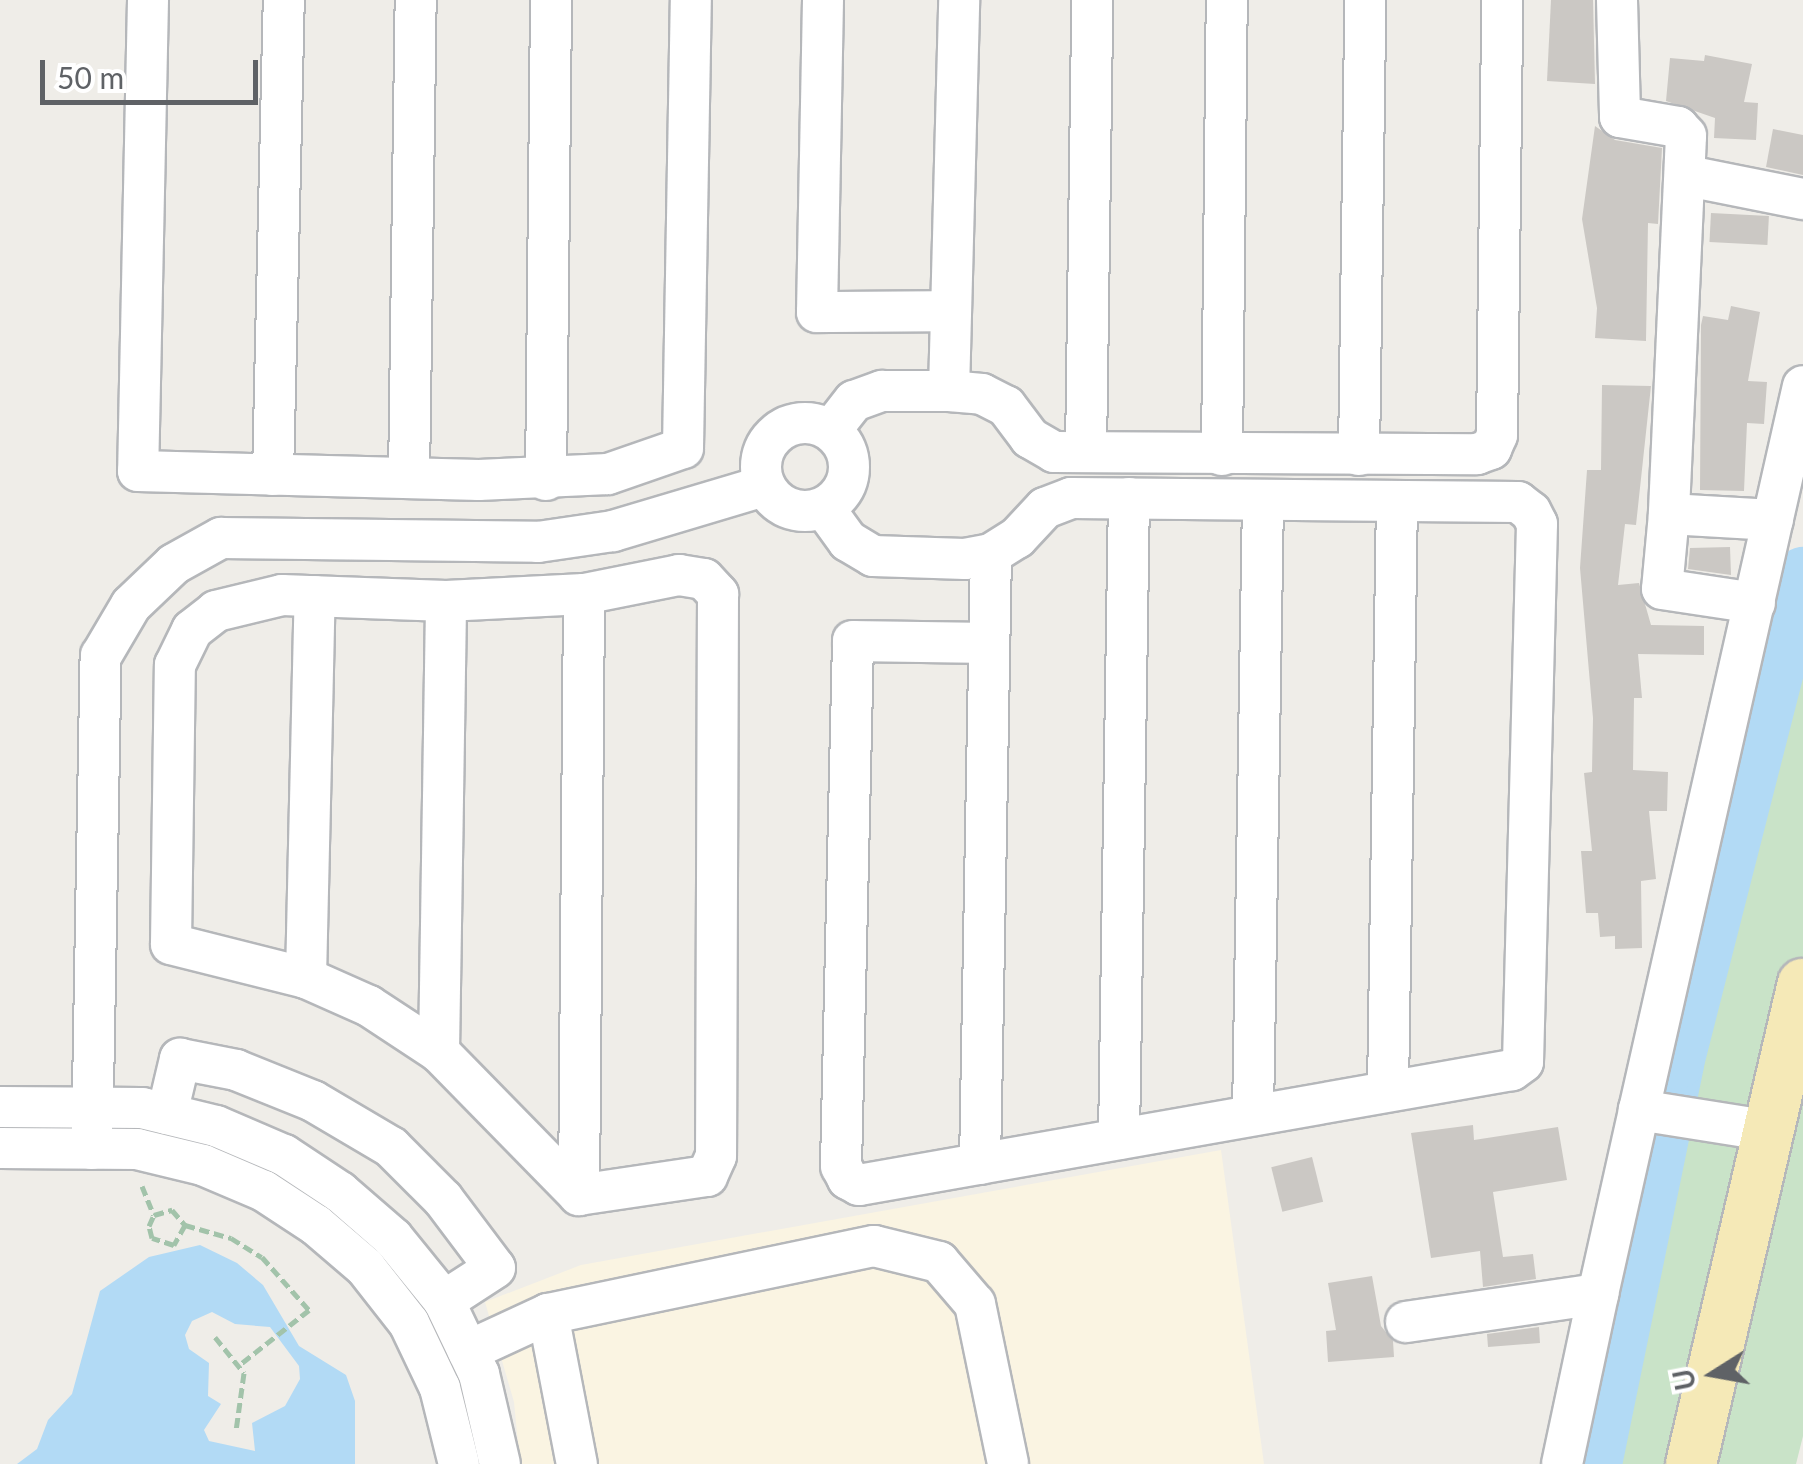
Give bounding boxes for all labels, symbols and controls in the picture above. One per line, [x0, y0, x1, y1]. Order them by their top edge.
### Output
scale bar [45, 40, 262, 102]
text: 50 m [57, 59, 124, 95]
north arrow [1663, 1324, 1763, 1424]
text: U [1665, 1366, 1702, 1393]

